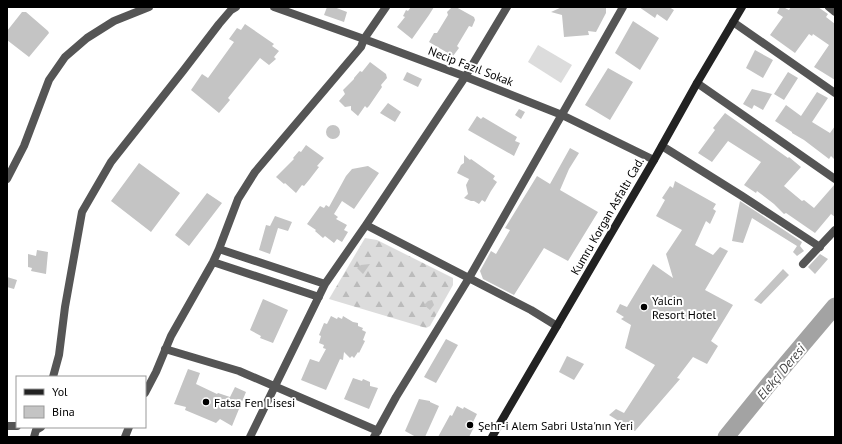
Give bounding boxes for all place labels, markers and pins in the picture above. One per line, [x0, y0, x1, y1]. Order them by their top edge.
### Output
place label: Yalcin Resort Hotel [652, 293, 716, 322]
marker: Yalcin Resort Hotel [639, 302, 649, 312]
place label: Fatsa Fen Lisesi [214, 395, 295, 410]
marker: Fatsa Fen Lisesi [201, 397, 211, 407]
place label: Şehr-i Alem Sabri Usta'nın Yeri [478, 418, 633, 433]
marker: Şehr-i Alem Sabri Usta'nın Yeri [465, 420, 475, 430]

